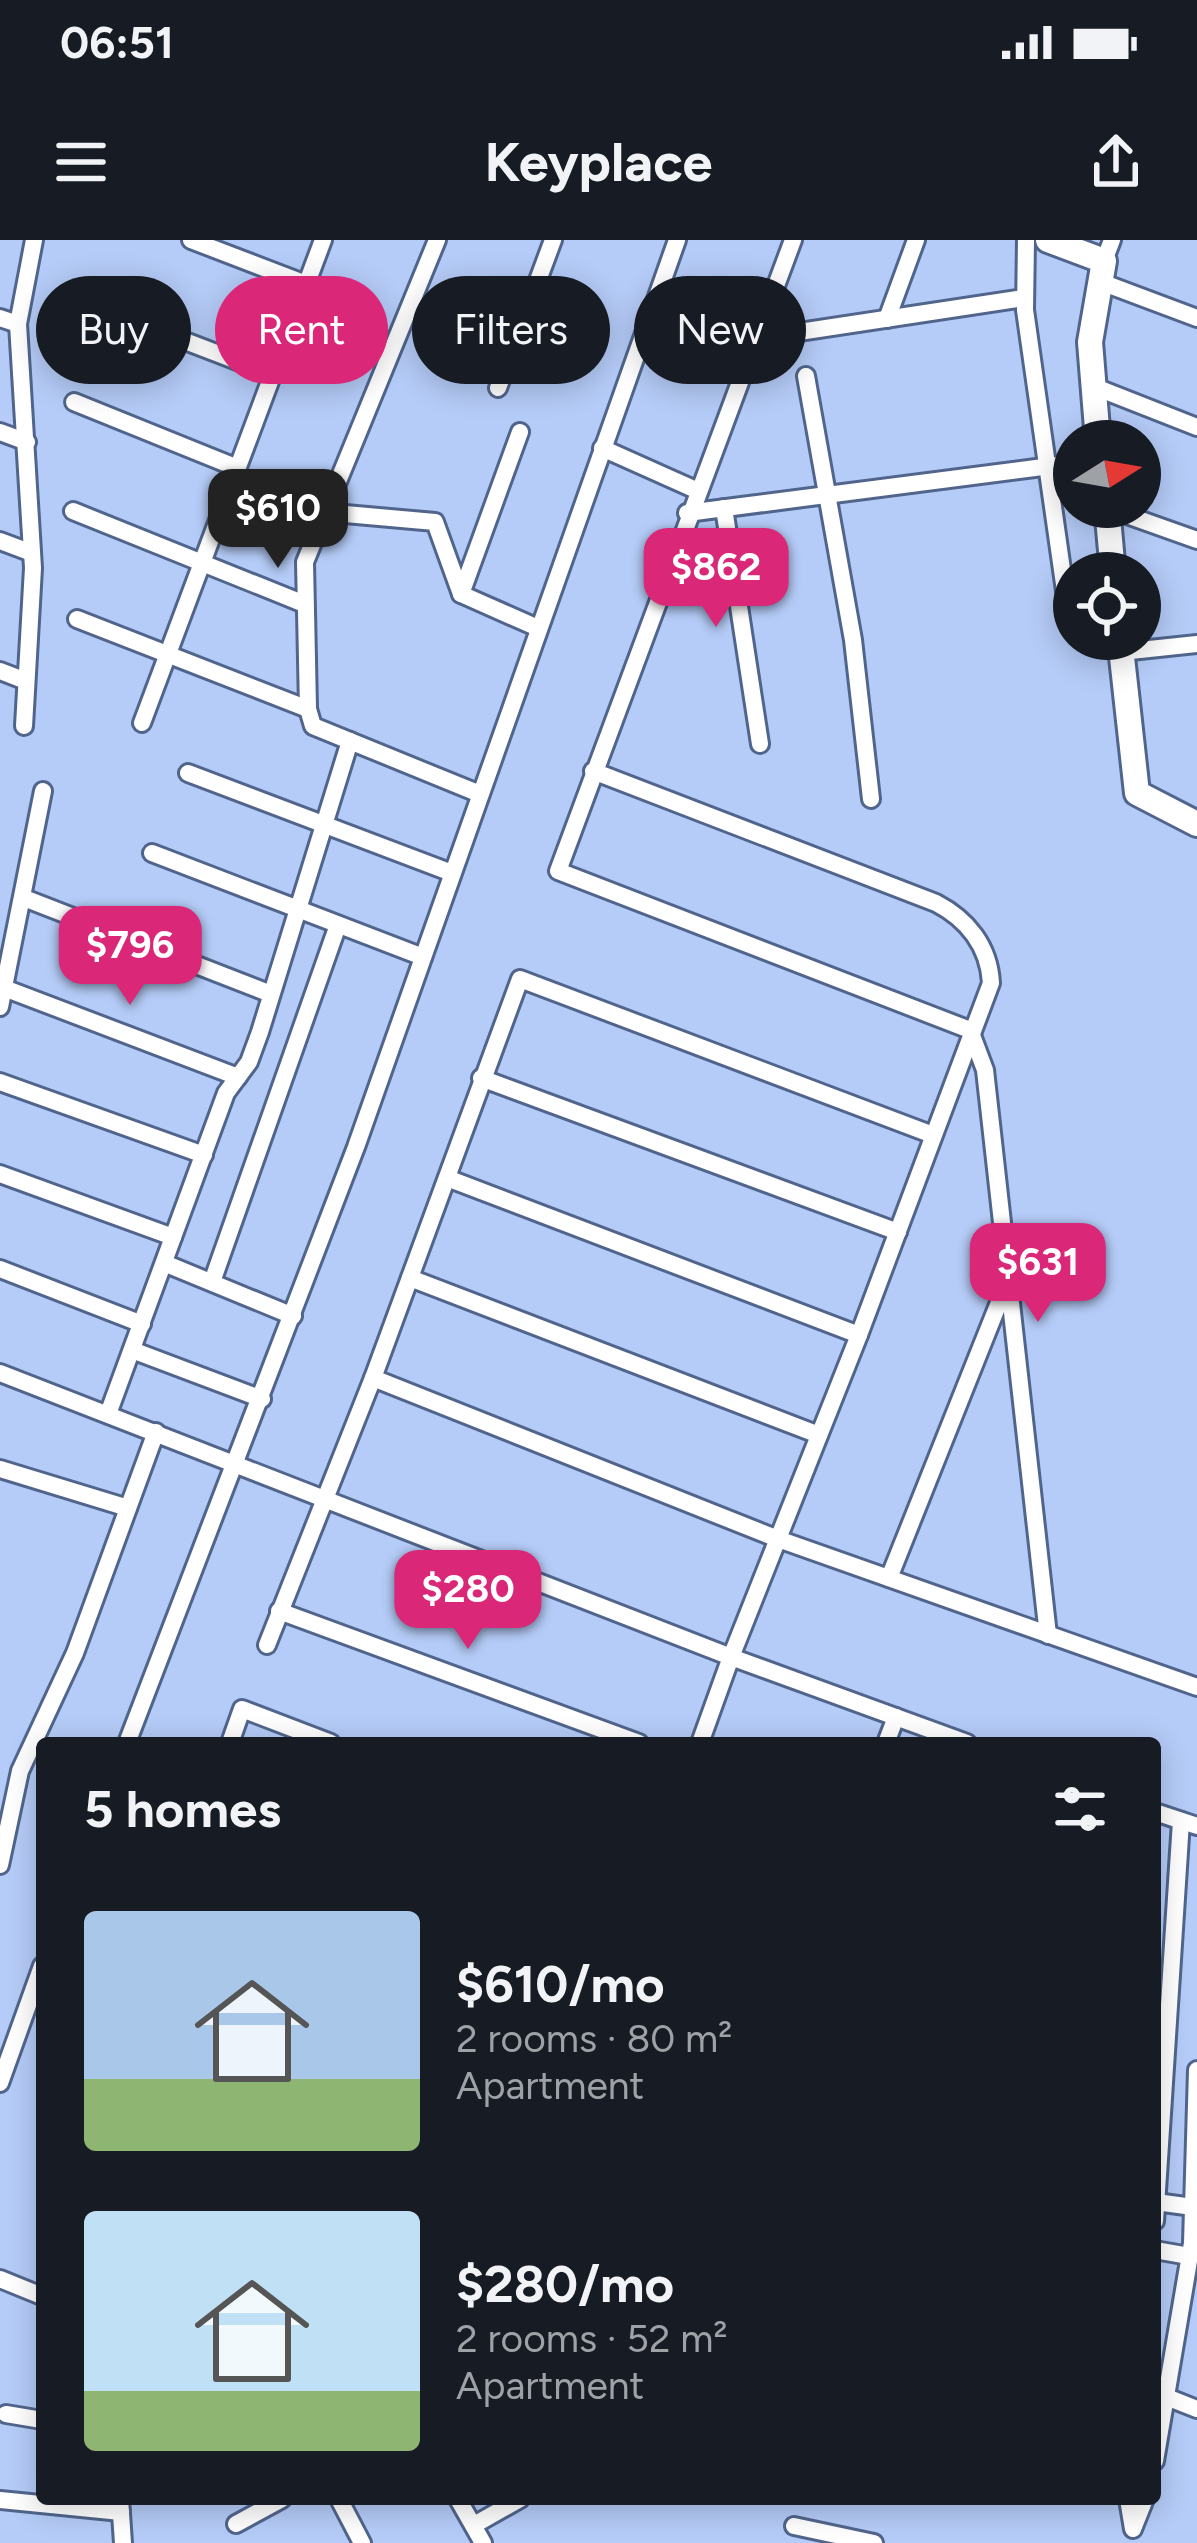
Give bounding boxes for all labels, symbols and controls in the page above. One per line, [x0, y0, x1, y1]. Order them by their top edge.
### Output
text: 06:51 [60, 15, 174, 69]
icon: menu [48, 129, 114, 195]
icon: share [1083, 129, 1149, 195]
text: Keyplace [484, 130, 713, 195]
chip: Buy [36, 276, 191, 384]
chip: Rent [215, 276, 388, 384]
chip: Filters [412, 276, 610, 384]
chip: New [634, 276, 806, 384]
north arrow [1053, 420, 1161, 528]
map controls [1053, 420, 1161, 660]
pin: $610 [207, 469, 349, 571]
text: $610 [235, 484, 321, 531]
pin: $862 [645, 528, 787, 630]
text: $862 [671, 543, 761, 590]
button: locate [1053, 552, 1161, 660]
pin: $796 [59, 906, 201, 1008]
text: $796 [86, 921, 174, 968]
pin: $631 [967, 1223, 1109, 1325]
text: $631 [997, 1238, 1079, 1285]
pin: $280 [397, 1550, 539, 1652]
text: $280 [421, 1565, 515, 1612]
icon: filters [1047, 1776, 1113, 1842]
text: 5 homes [84, 1779, 281, 1840]
text: $610/mo [456, 1954, 665, 2015]
icon: home [180, 1959, 324, 2103]
text: 2 rooms · 80 m² [456, 2015, 732, 2062]
text: Apartment [456, 2062, 644, 2109]
text: $280/mo [456, 2254, 674, 2315]
icon: home [180, 2259, 324, 2403]
text: 2 rooms · 52 m² [456, 2315, 728, 2362]
text: Apartment [456, 2362, 644, 2409]

